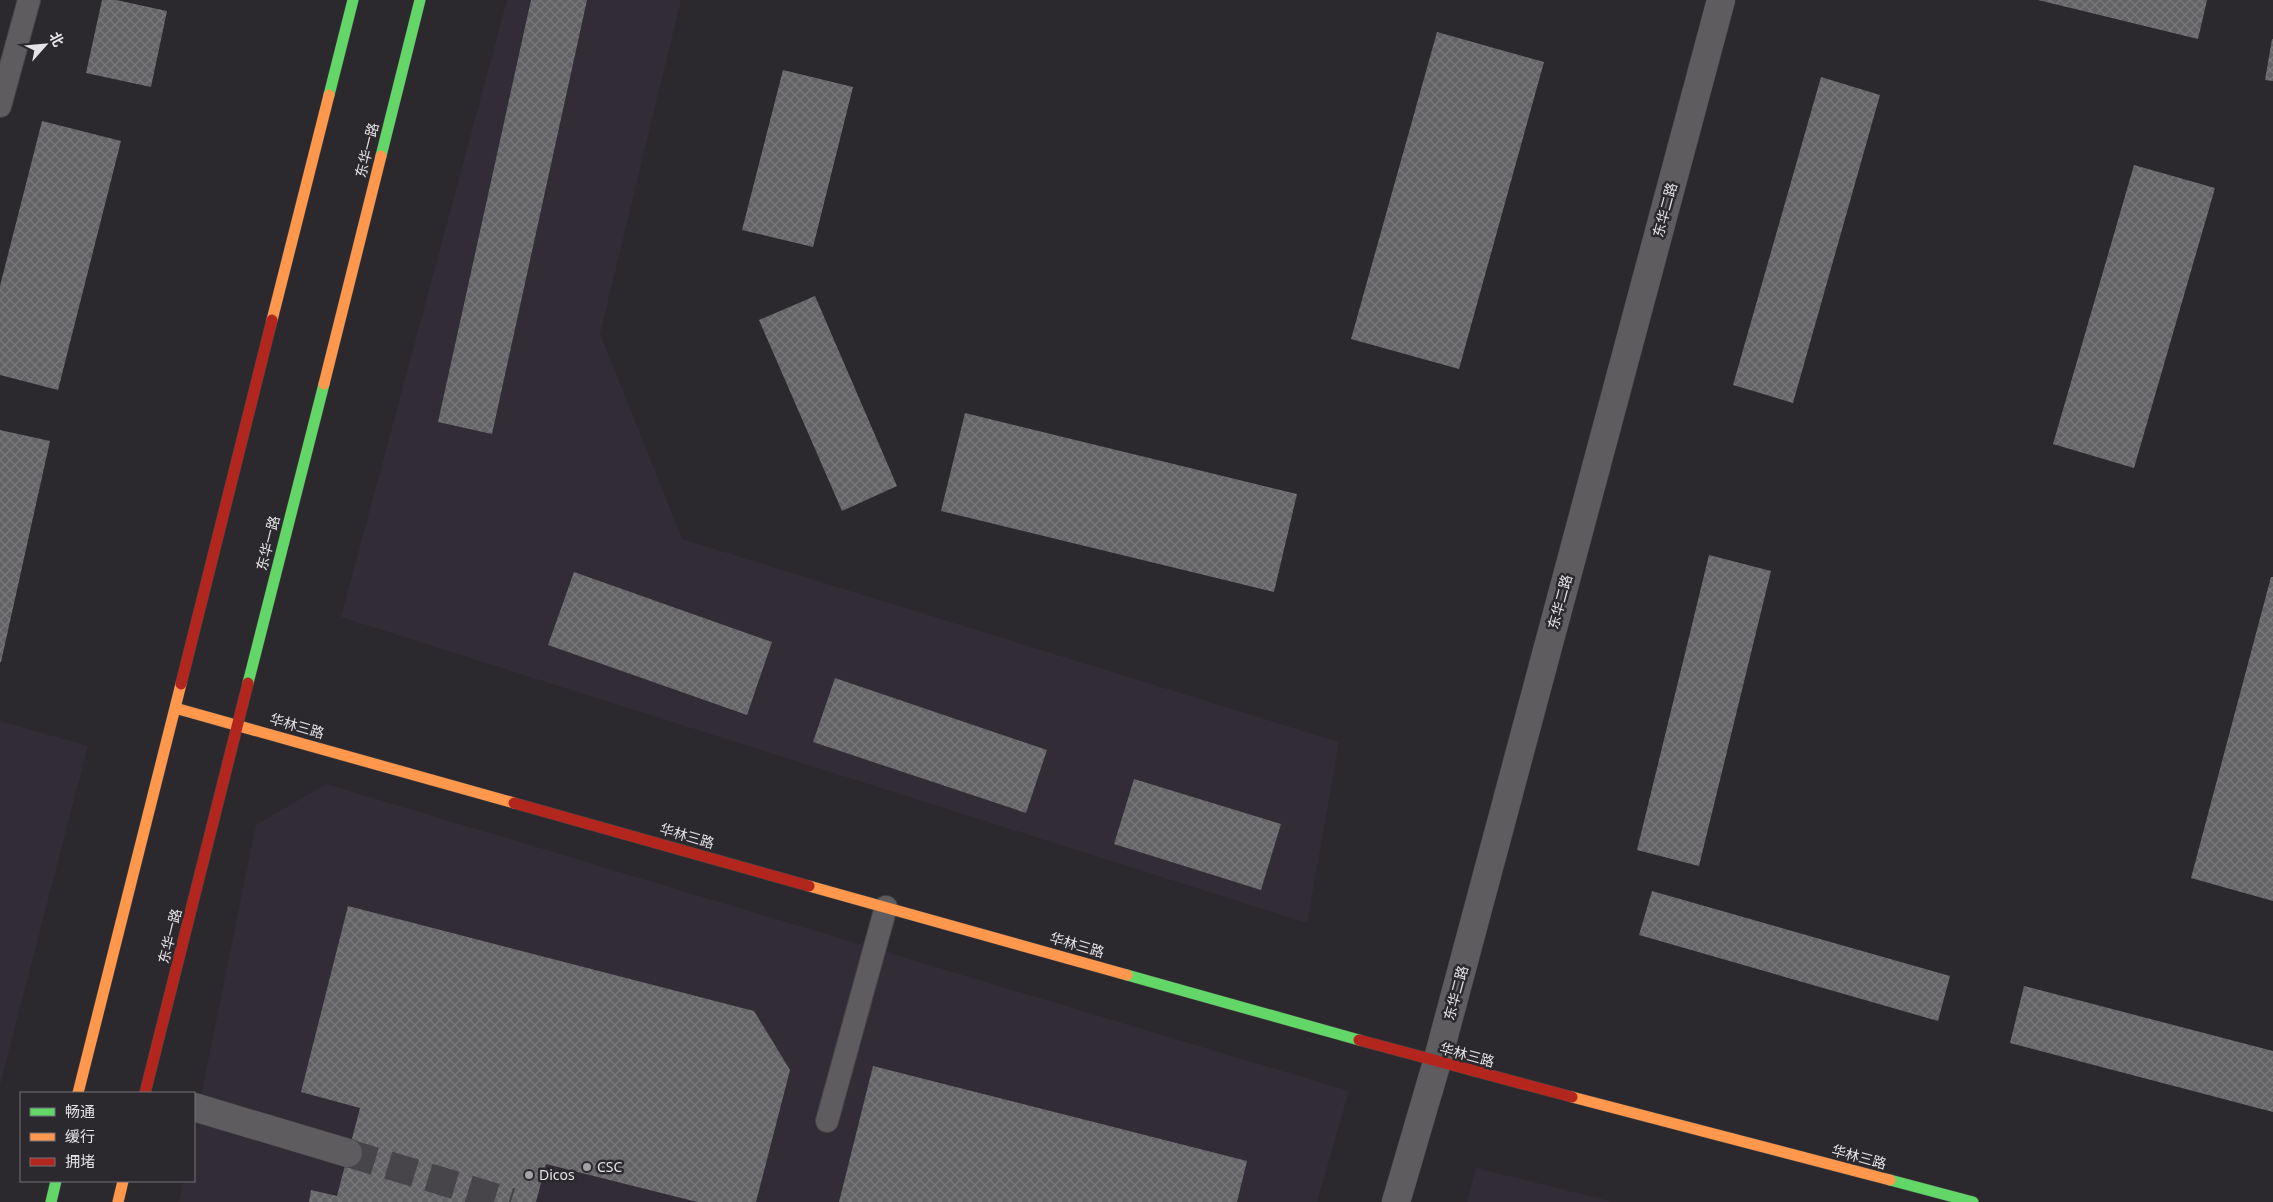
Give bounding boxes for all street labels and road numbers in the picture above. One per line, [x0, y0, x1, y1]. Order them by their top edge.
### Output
street label: 东华一路 [351, 120, 383, 179]
street label: 东华二路 [1648, 180, 1681, 239]
street label: 东华一路 [252, 513, 284, 572]
street label: 东华二路 [1543, 572, 1576, 631]
street label: 华林三路 [268, 709, 327, 742]
street label: 华林三路 [658, 819, 717, 852]
street label: 东华一路 [154, 906, 186, 965]
street label: 华林三路 [1048, 928, 1107, 961]
street label: 东华二路 [1439, 963, 1472, 1022]
street label: 华林三路 [1438, 1038, 1497, 1071]
street label: 华林三路 [1830, 1140, 1889, 1173]

